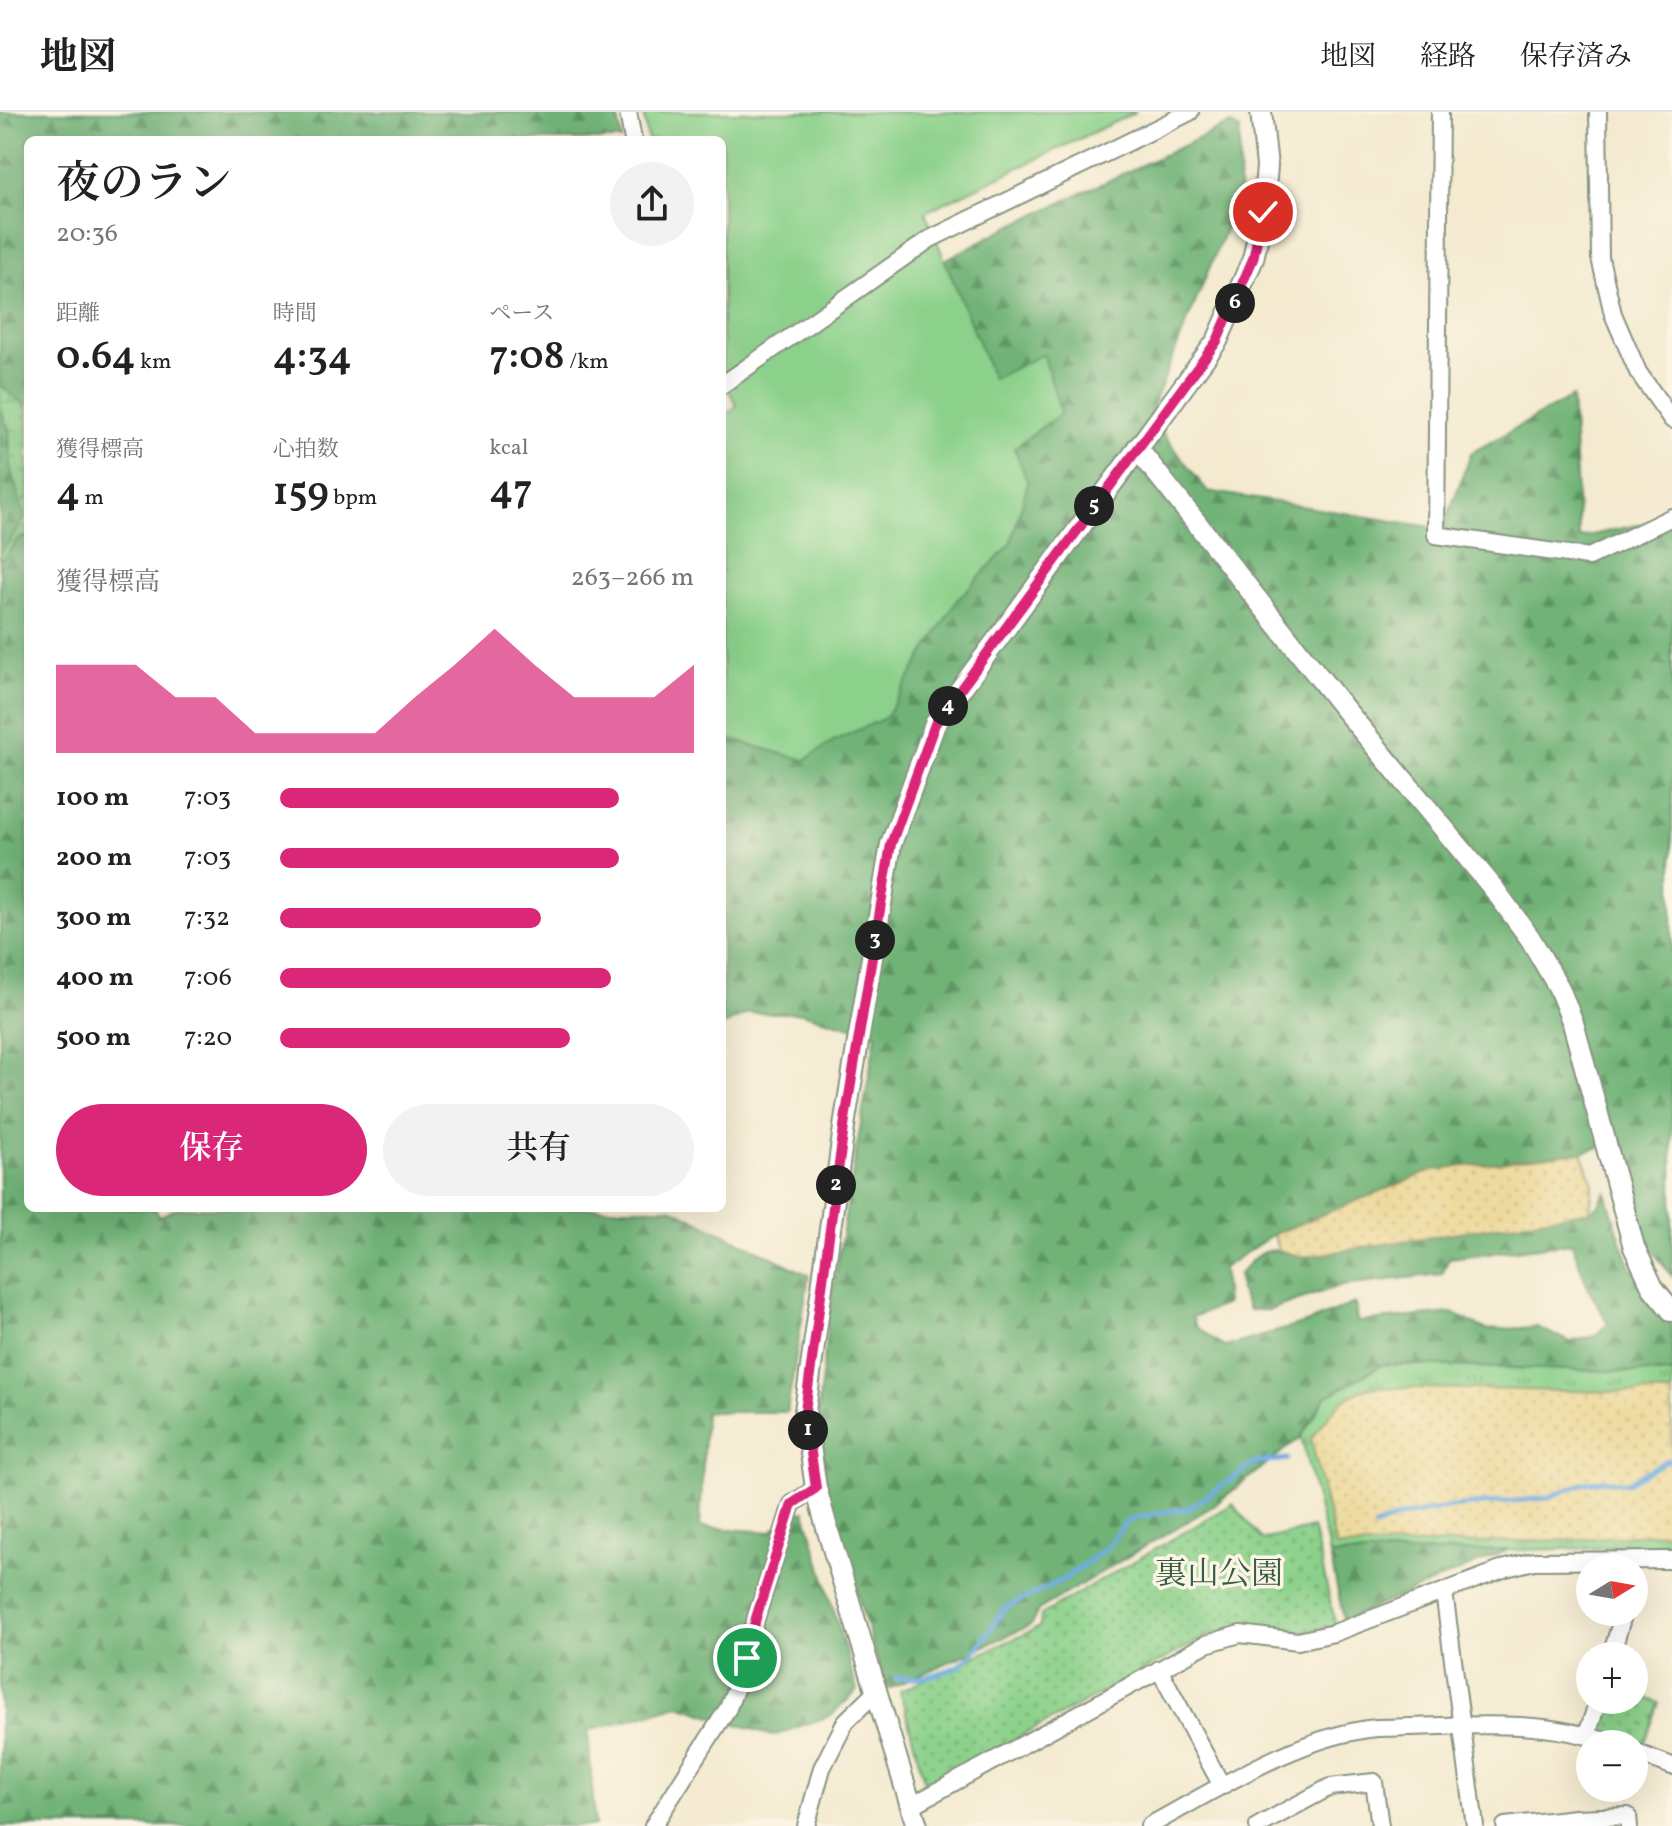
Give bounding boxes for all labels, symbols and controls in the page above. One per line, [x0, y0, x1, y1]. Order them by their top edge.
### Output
text: 地図 [40, 33, 116, 86]
text: 地図 [1320, 38, 1376, 77]
text: 経路 [1420, 38, 1476, 77]
text: 保存済み [1520, 38, 1632, 77]
text: 夜のラン [56, 155, 232, 216]
button: share [610, 162, 694, 246]
pin [1229, 178, 1297, 246]
icon: check [1241, 190, 1285, 234]
text: 20:36 [56, 216, 118, 252]
pin: 6 [1215, 283, 1255, 323]
text: 6 [1229, 287, 1241, 318]
text: 距離 [56, 299, 100, 330]
text: 時間 [273, 299, 317, 330]
text: ペース [489, 299, 554, 330]
text: 0.64 [56, 330, 136, 386]
text: 4:34 [273, 330, 352, 386]
text: 7:08 [489, 330, 565, 386]
text: km [136, 347, 171, 378]
text: /km [565, 347, 609, 378]
text: kcal [489, 433, 528, 464]
text: 獲得標高 [56, 435, 144, 466]
text: 心拍数 [273, 435, 339, 466]
text: 47 [489, 464, 532, 520]
text: 4 [56, 466, 80, 522]
text: 159 [273, 466, 329, 522]
text: m [80, 483, 104, 514]
text: bpm [329, 483, 377, 514]
pin: 5 [1074, 486, 1114, 526]
text: 5 [1089, 490, 1099, 521]
text: 263–266 m [571, 560, 694, 596]
text: 獲得標高 [56, 565, 160, 601]
pin: 4 [928, 686, 968, 726]
text: 4 [941, 690, 955, 721]
text: 100 m [56, 780, 129, 816]
text: 7:03 [184, 780, 231, 816]
text: 200 m [56, 840, 132, 876]
text: 7:03 [184, 840, 231, 876]
text: 300 m [56, 900, 132, 936]
text: 7:32 [184, 900, 230, 936]
pin: 3 [855, 920, 895, 960]
text: 3 [869, 924, 881, 955]
text: 400 m [56, 960, 134, 996]
text: 7:06 [184, 960, 232, 996]
text: 500 m [56, 1020, 131, 1056]
text: 7:20 [184, 1020, 232, 1056]
button: 保存 [56, 1104, 367, 1196]
button: 共有 [383, 1104, 694, 1196]
pin: 2 [816, 1165, 856, 1205]
text: 2 [830, 1169, 842, 1200]
pin: 1 [788, 1410, 828, 1450]
text: 1 [804, 1414, 812, 1445]
park label: 裏山公園 [1155, 1554, 1283, 1598]
north arrow [1576, 1554, 1648, 1626]
map controls [1576, 1554, 1648, 1802]
pin [713, 1624, 781, 1692]
icon: arrive [725, 1636, 769, 1680]
button: + [1576, 1642, 1648, 1714]
button: − [1576, 1730, 1648, 1802]

